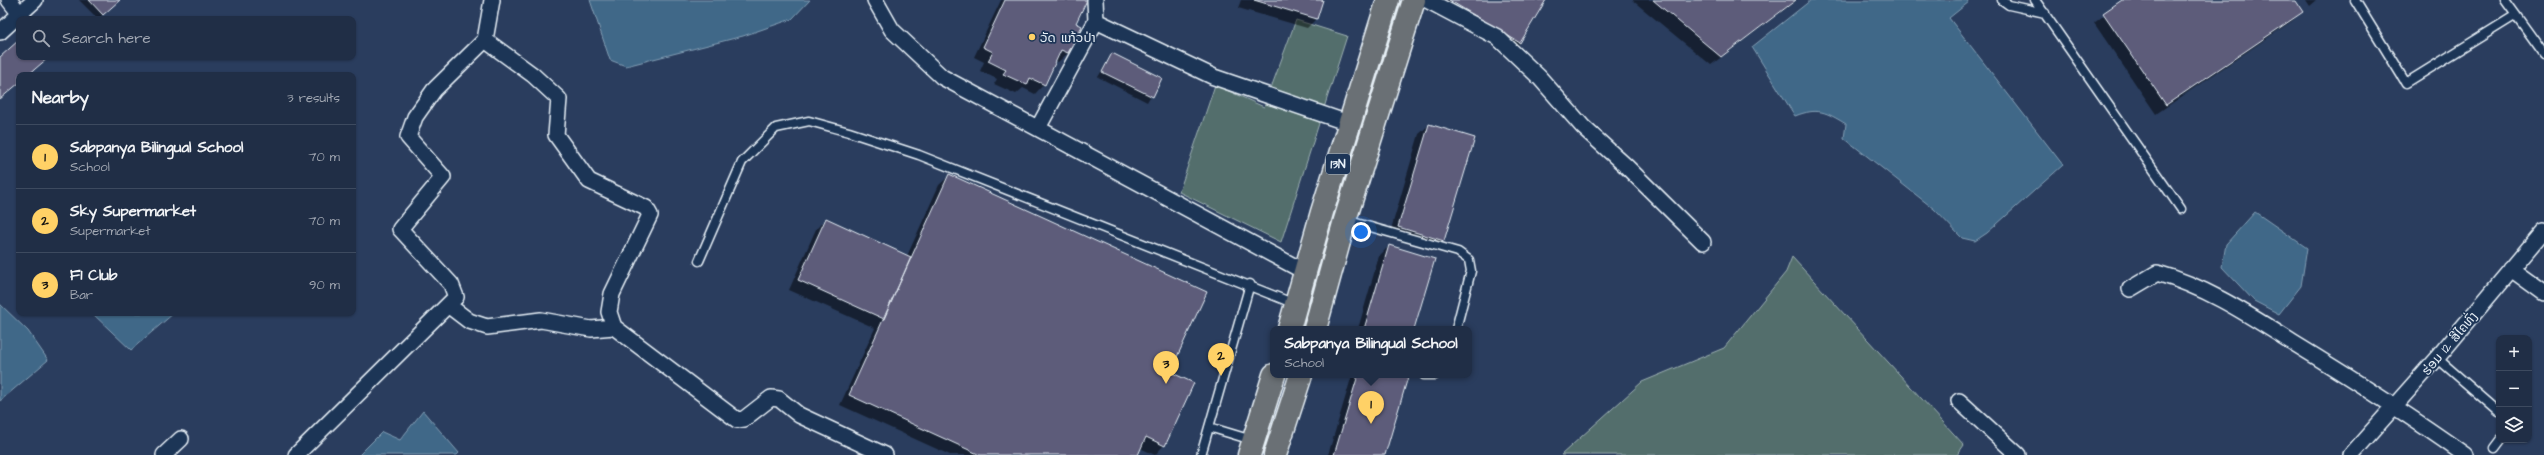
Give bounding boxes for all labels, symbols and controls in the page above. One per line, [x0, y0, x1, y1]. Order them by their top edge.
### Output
search box [16, 16, 356, 60]
icon: search [30, 27, 52, 49]
text: Search here [62, 28, 151, 49]
place label: ວັດ ແກ້ວປ່າ [1040, 29, 1096, 47]
marker: ວັດ ແກ້ວປ່າ [1027, 32, 1037, 42]
text: Nearby [32, 86, 89, 110]
text: 3 results [287, 89, 340, 107]
text: Sabpanya Bilingual School [70, 137, 243, 158]
text: 1 [44, 148, 46, 166]
text: 70 m [308, 148, 340, 166]
road number: 13N [1326, 154, 1350, 174]
text: School [70, 158, 110, 176]
text: Sky Supermarket [70, 201, 196, 222]
text: 2 [41, 212, 49, 230]
text: 70 m [308, 212, 340, 230]
text: Supermarket [70, 222, 151, 240]
your location [1351, 222, 1371, 242]
text: F1 Club [70, 265, 117, 286]
text: 3 [42, 276, 48, 294]
text: 90 m [309, 276, 340, 294]
text: Bar [70, 286, 93, 304]
street label: ຮ່ອມ 12 ສີໄຄທົ່ງ [2417, 307, 2482, 379]
popup [1270, 326, 1472, 378]
text: Sabpanya Bilingual School [1284, 333, 1458, 354]
map controls [2496, 335, 2532, 443]
button: + [2496, 335, 2532, 371]
pin: 2 [1208, 343, 1234, 376]
pin: 3 [1153, 351, 1179, 384]
text: School [1284, 354, 1324, 372]
button: − [2496, 371, 2532, 407]
pin: 1 [1358, 391, 1384, 424]
button: layers [2496, 407, 2532, 443]

